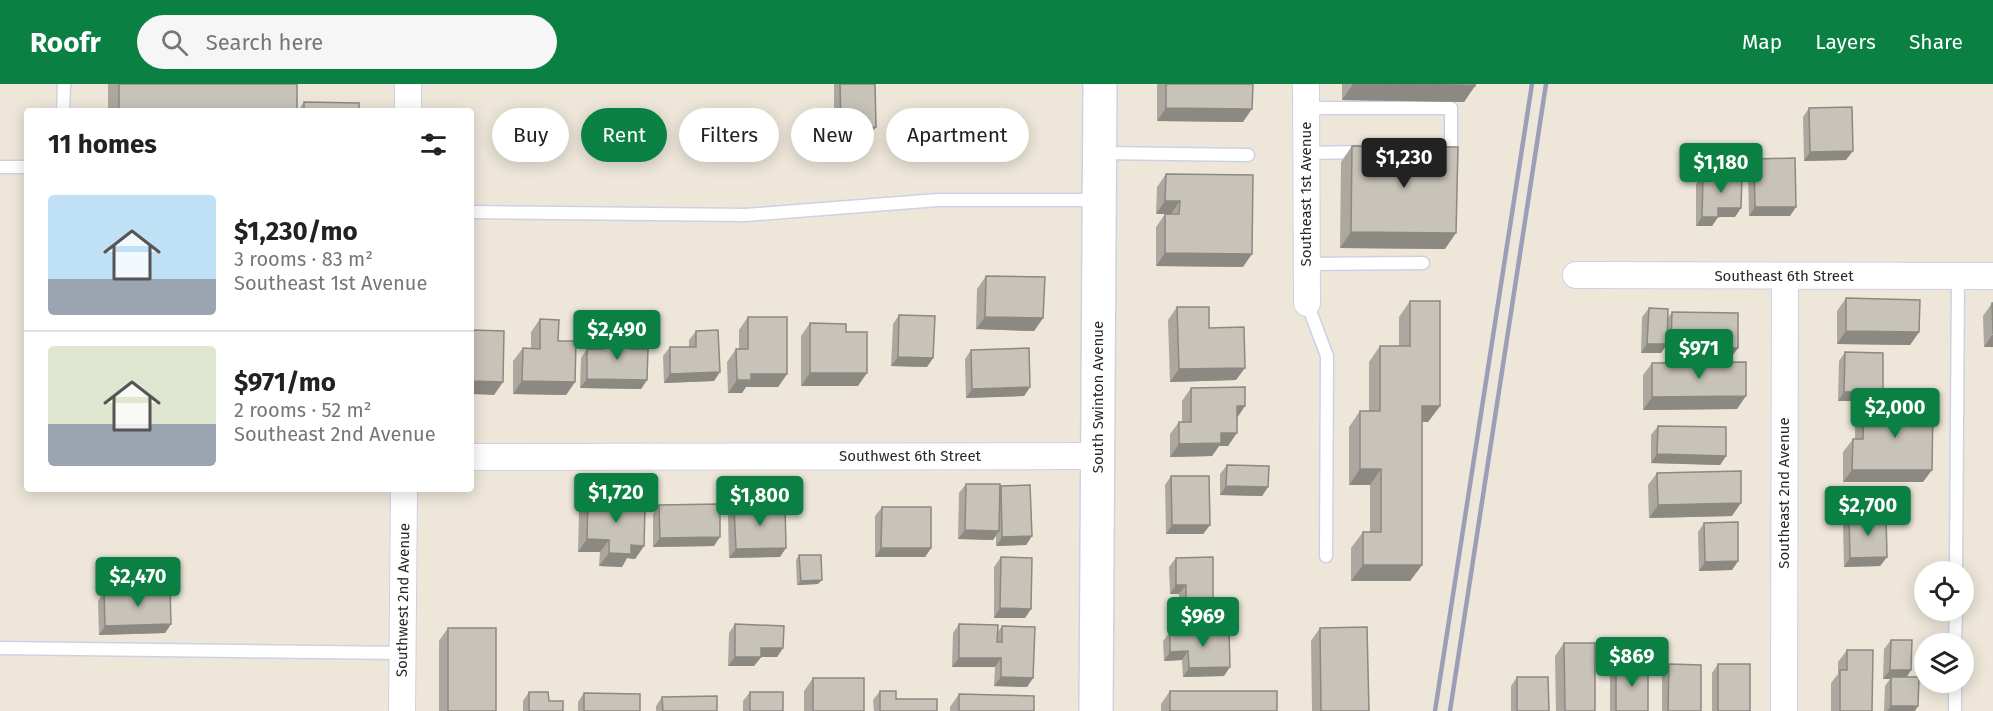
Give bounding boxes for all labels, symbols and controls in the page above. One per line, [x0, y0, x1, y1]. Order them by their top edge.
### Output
search box [137, 15, 557, 69]
text: Roofr [30, 26, 101, 59]
icon: search [158, 26, 191, 59]
text: Search here [206, 29, 323, 56]
text: Map [1742, 29, 1782, 55]
text: Layers [1815, 29, 1876, 55]
text: Share [1909, 29, 1963, 55]
chip: Buy [492, 108, 569, 162]
chip: Rent [581, 108, 667, 162]
chip: Filters [679, 108, 779, 162]
chip: New [791, 108, 874, 162]
chip: Apartment [886, 108, 1029, 162]
street label: Southeast 1st Avenue [1297, 122, 1315, 266]
icon: filters [417, 128, 450, 161]
text: 11 homes [48, 129, 157, 160]
pin: $1,230 [1355, 138, 1453, 189]
pin: $1,180 [1672, 143, 1770, 194]
text: $1,230 [1376, 145, 1432, 169]
text: $1,180 [1694, 150, 1748, 174]
text: $1,230/mo [234, 216, 358, 247]
icon: home [96, 219, 168, 291]
text: 3 rooms · 83 m² [234, 247, 373, 271]
street label: Southeast 6th Street [1714, 267, 1854, 285]
text: Southeast 1st Avenue [234, 271, 427, 295]
pin: $2,490 [568, 310, 666, 361]
text: $2,490 [587, 317, 647, 341]
street label: South Swinton Avenue [1089, 321, 1107, 473]
pin: $971 [1663, 329, 1735, 380]
text: $971 [1679, 336, 1719, 360]
text: $971/mo [234, 367, 336, 398]
icon: home [96, 370, 168, 442]
pin: $2,000 [1846, 388, 1944, 439]
text: $2,000 [1865, 395, 1925, 419]
text: 2 rooms · 52 m² [234, 398, 372, 422]
street label: Southeast 2nd Avenue [1775, 417, 1793, 569]
text: Southeast 2nd Avenue [234, 422, 436, 446]
street label: Southwest 6th Street [839, 447, 982, 465]
pin: $1,720 [567, 473, 665, 524]
pin: $1,800 [711, 476, 809, 527]
text: $1,720 [588, 480, 644, 504]
text: $1,800 [730, 483, 790, 507]
pin: $2,700 [1819, 486, 1917, 537]
text: $2,700 [1839, 493, 1897, 517]
street label: Southwest 2nd Avenue [393, 523, 413, 677]
pin: $2,470 [89, 557, 187, 608]
map controls [1914, 561, 1974, 693]
button: locate [1914, 561, 1974, 621]
text: $2,470 [109, 564, 167, 588]
pin: $969 [1167, 597, 1239, 648]
text: $969 [1181, 604, 1225, 628]
button: layers [1914, 633, 1974, 693]
pin: $869 [1596, 637, 1668, 688]
text: $869 [1610, 644, 1654, 668]

